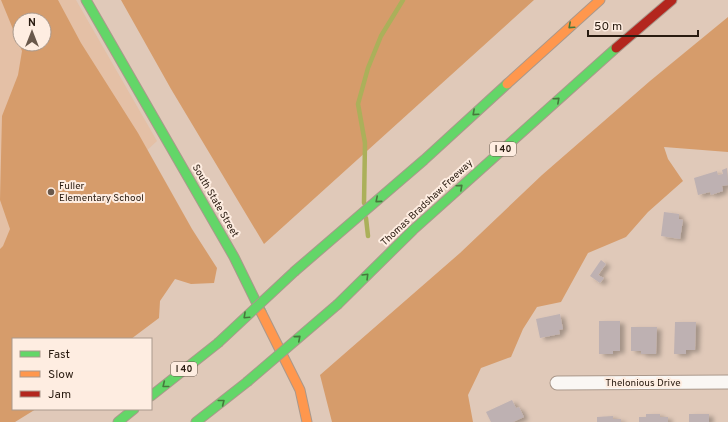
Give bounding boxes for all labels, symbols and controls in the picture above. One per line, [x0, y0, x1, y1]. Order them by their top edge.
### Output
north arrow [12, 12, 52, 52]
scale bar [588, 12, 698, 38]
text: N [28, 16, 36, 30]
text: 50 m [594, 19, 622, 35]
one-way arrow [568, 21, 576, 28]
one-way arrow [552, 97, 560, 105]
one-way arrow [472, 109, 480, 116]
road number: I 40 [490, 142, 516, 156]
street label: Thomas Bradshaw Freeway [378, 157, 476, 249]
street label: South State Street [189, 162, 241, 240]
place label: Fuller Elementary School [59, 180, 144, 205]
one-way arrow [456, 185, 463, 192]
marker: Fuller Elementary School [46, 187, 56, 197]
one-way arrow [375, 195, 382, 202]
one-way arrow [361, 273, 369, 281]
one-way arrow [243, 312, 251, 319]
one-way arrow [293, 335, 301, 343]
legend [12, 338, 152, 410]
text: Fast [48, 347, 70, 363]
road number: I 40 [171, 362, 197, 376]
text: Slow [48, 367, 74, 383]
street label: Thelonious Drive [605, 377, 681, 390]
one-way arrow [163, 380, 170, 387]
text: Jam [48, 387, 71, 403]
one-way arrow [217, 400, 224, 407]

